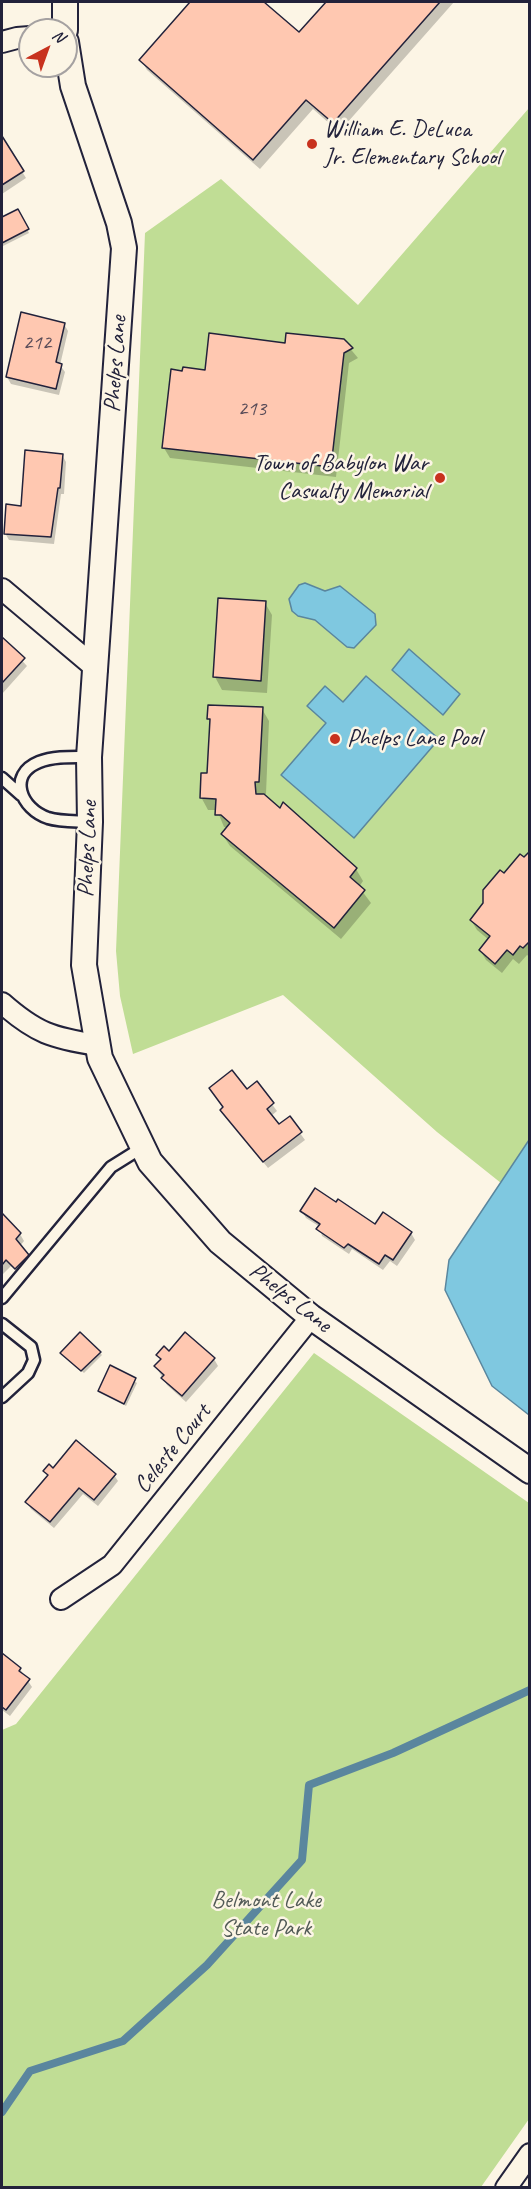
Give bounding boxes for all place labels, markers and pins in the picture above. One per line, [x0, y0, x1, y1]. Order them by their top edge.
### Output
place label: William E. DeLuca Jr. Elementary School [324, 116, 500, 172]
marker: William E. DeLuca Jr. Elementary School [305, 137, 319, 151]
place label: Town of Babylon War Casualty Memorial [254, 450, 428, 506]
marker: Town of Babylon War Casualty Memorial [433, 471, 447, 485]
place label: Phelps Lane Pool [347, 725, 481, 753]
marker: Phelps Lane Pool [328, 732, 342, 746]

